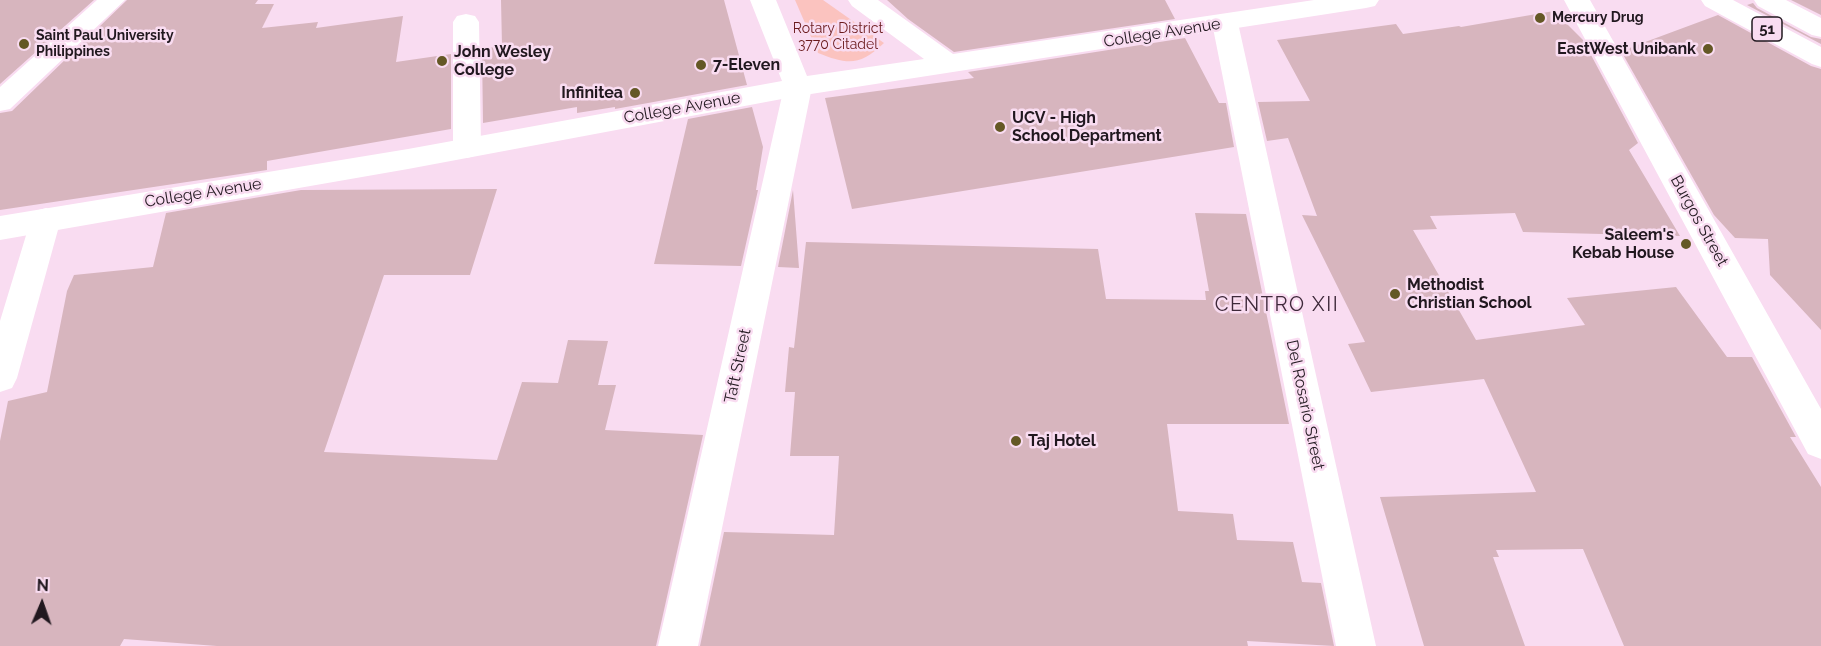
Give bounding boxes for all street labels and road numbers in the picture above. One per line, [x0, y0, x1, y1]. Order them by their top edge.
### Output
street label: College Avenue [1102, 14, 1222, 52]
road number: 51 [1752, 17, 1782, 41]
street label: College Avenue [622, 88, 742, 128]
street label: Burgos Street [1666, 172, 1732, 270]
street label: College Avenue [143, 174, 263, 212]
street label: Taft Street [721, 327, 755, 405]
street label: Del Rosario Street [1282, 338, 1328, 472]

